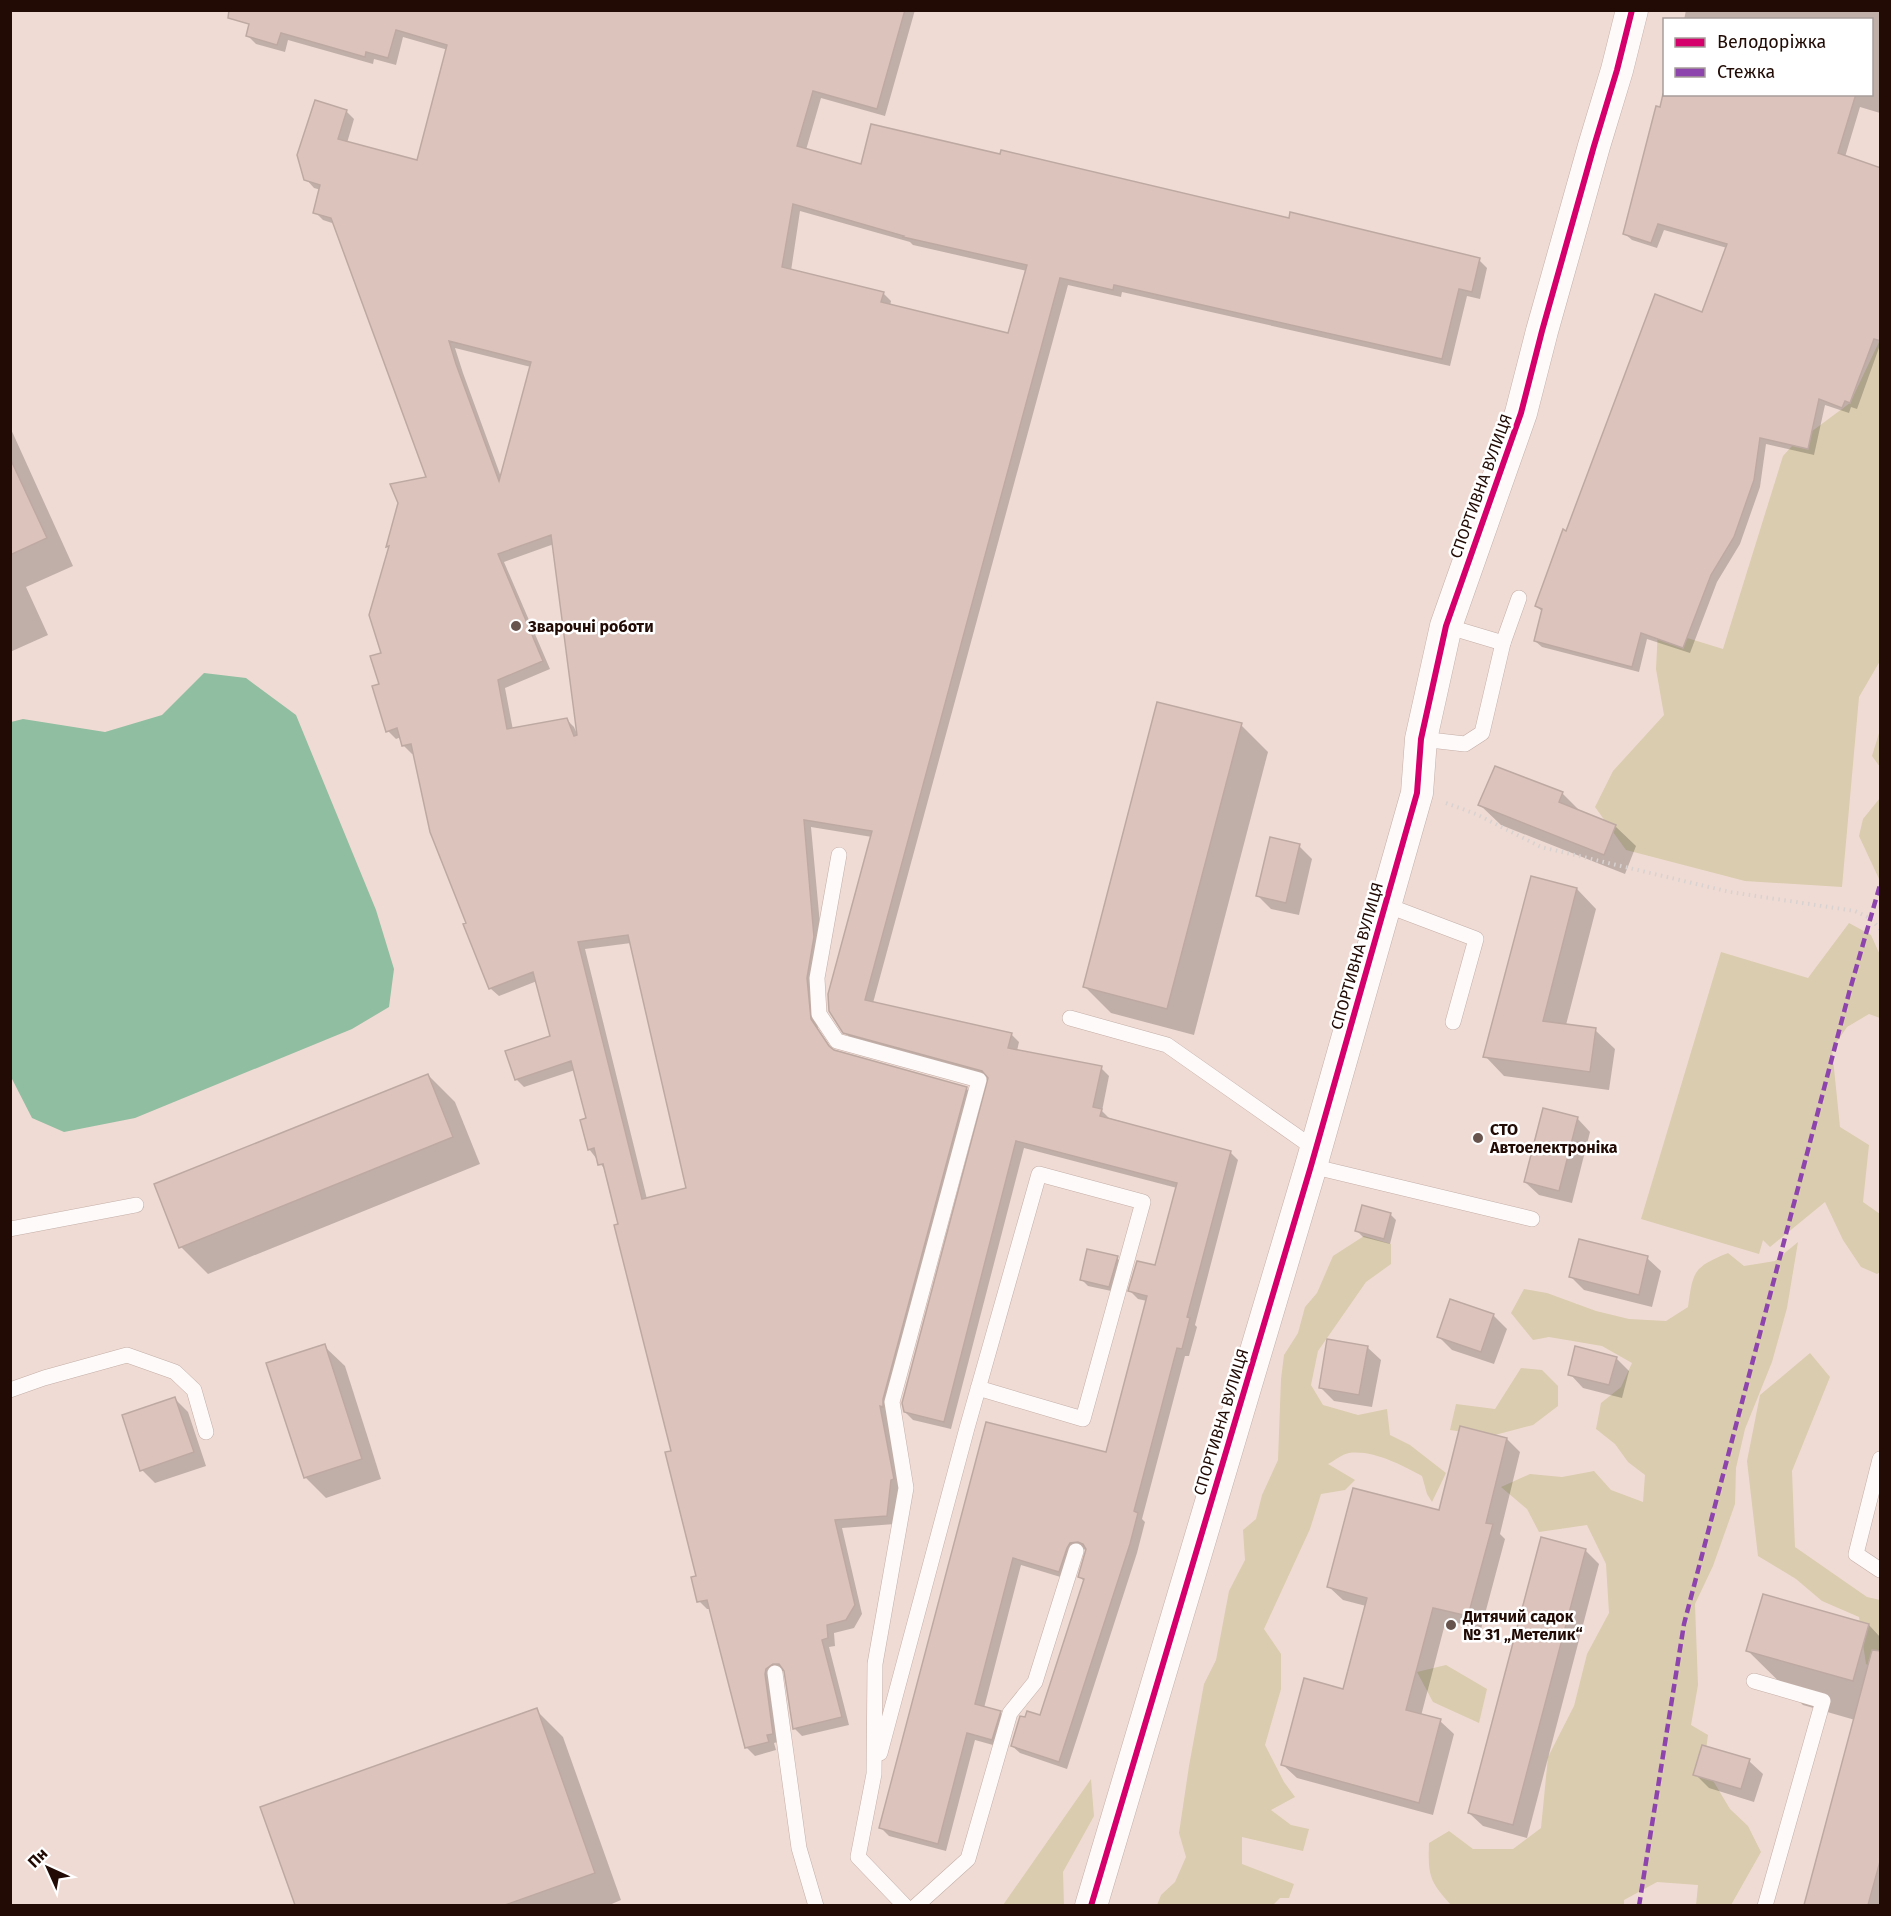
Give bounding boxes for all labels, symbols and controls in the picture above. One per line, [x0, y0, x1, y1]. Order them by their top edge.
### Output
legend [1663, 18, 1873, 96]
text: Велодоріжка [1717, 31, 1826, 53]
text: Стежка [1717, 61, 1775, 83]
street label: СПОРТИВНА ВУЛИЦЯ [1446, 411, 1516, 561]
place label: Зварочні роботи [527, 617, 654, 636]
marker: Зварочні роботи [509, 619, 523, 633]
street label: СПОРТИВНА ВУЛИЦЯ [1327, 880, 1387, 1032]
place label: СТО Автоелектроніка [1489, 1120, 1618, 1157]
marker: СТО Автоелектроніка [1471, 1131, 1485, 1145]
street label: СПОРТИВНА ВУЛИЦЯ [1190, 1346, 1252, 1498]
place label: Дитячий садок № 31 „Метелик“ [1462, 1607, 1583, 1644]
marker: Дитячий садок № 31 „Метелик“ [1444, 1618, 1458, 1632]
north arrow [18, 1838, 78, 1898]
text: Пн [24, 1844, 52, 1872]

